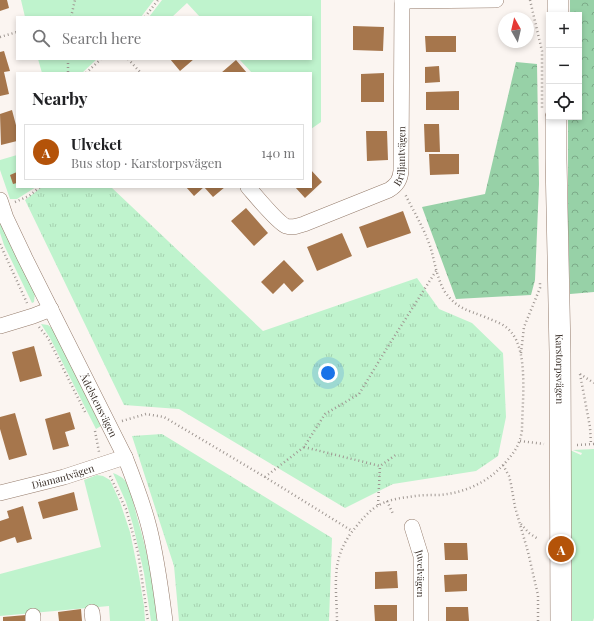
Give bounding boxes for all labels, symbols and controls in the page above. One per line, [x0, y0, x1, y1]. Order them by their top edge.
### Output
north arrow [498, 12, 534, 48]
map controls [546, 12, 582, 120]
button: + [546, 12, 582, 48]
search box [16, 16, 312, 60]
icon: search [30, 27, 52, 49]
text: Search here [62, 28, 141, 48]
button: − [546, 48, 582, 84]
button: locate [546, 84, 582, 120]
text: Nearby [32, 87, 87, 109]
street label: Briljantvägen [390, 126, 408, 189]
text: Ulveket [71, 134, 122, 154]
text: A [42, 144, 50, 161]
text: 140 m [261, 144, 295, 161]
text: Bus stop · Karstorpsvägen [71, 154, 222, 171]
street label: Karstorpsvägen [553, 334, 567, 404]
your location [318, 363, 338, 383]
street label: Ädelstensvägen [77, 370, 121, 439]
street label: Diamantvägen [30, 461, 96, 492]
pin: A [548, 534, 574, 564]
street label: Juvelvägen [412, 547, 429, 598]

